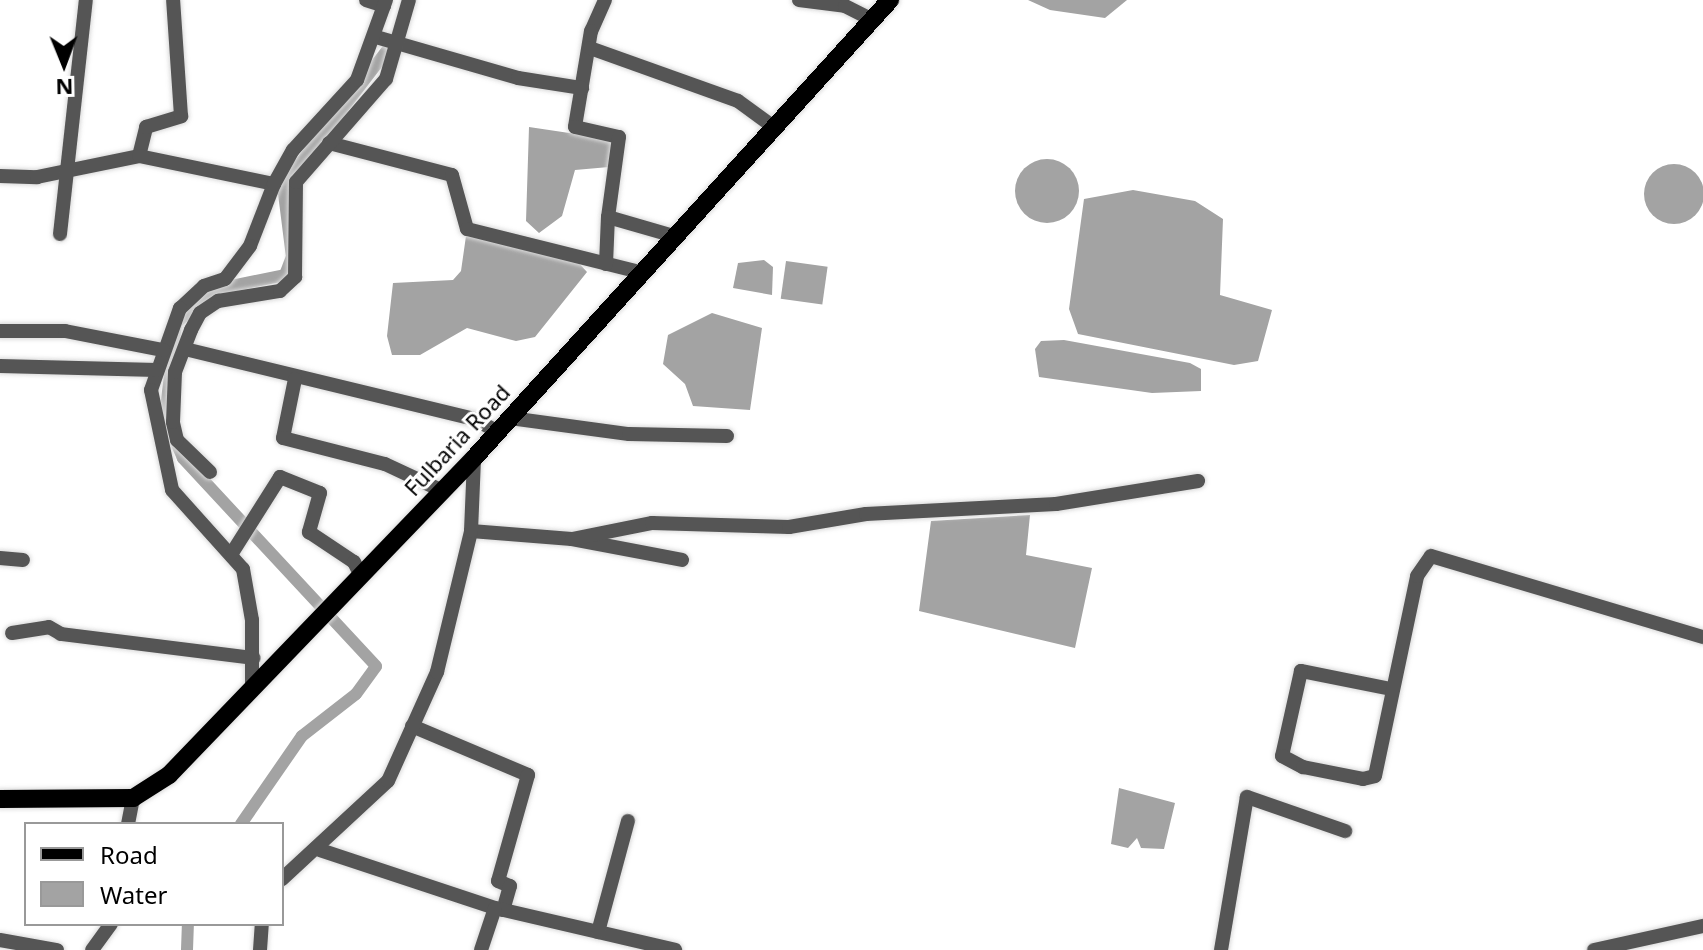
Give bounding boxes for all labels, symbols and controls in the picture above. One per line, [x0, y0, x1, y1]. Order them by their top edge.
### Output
north arrow [24, 24, 104, 104]
text: N [55, 73, 74, 103]
street label: Fulbaria Road [399, 379, 515, 501]
legend [24, 822, 284, 926]
text: Road [100, 838, 158, 871]
text: Water [100, 878, 167, 911]

